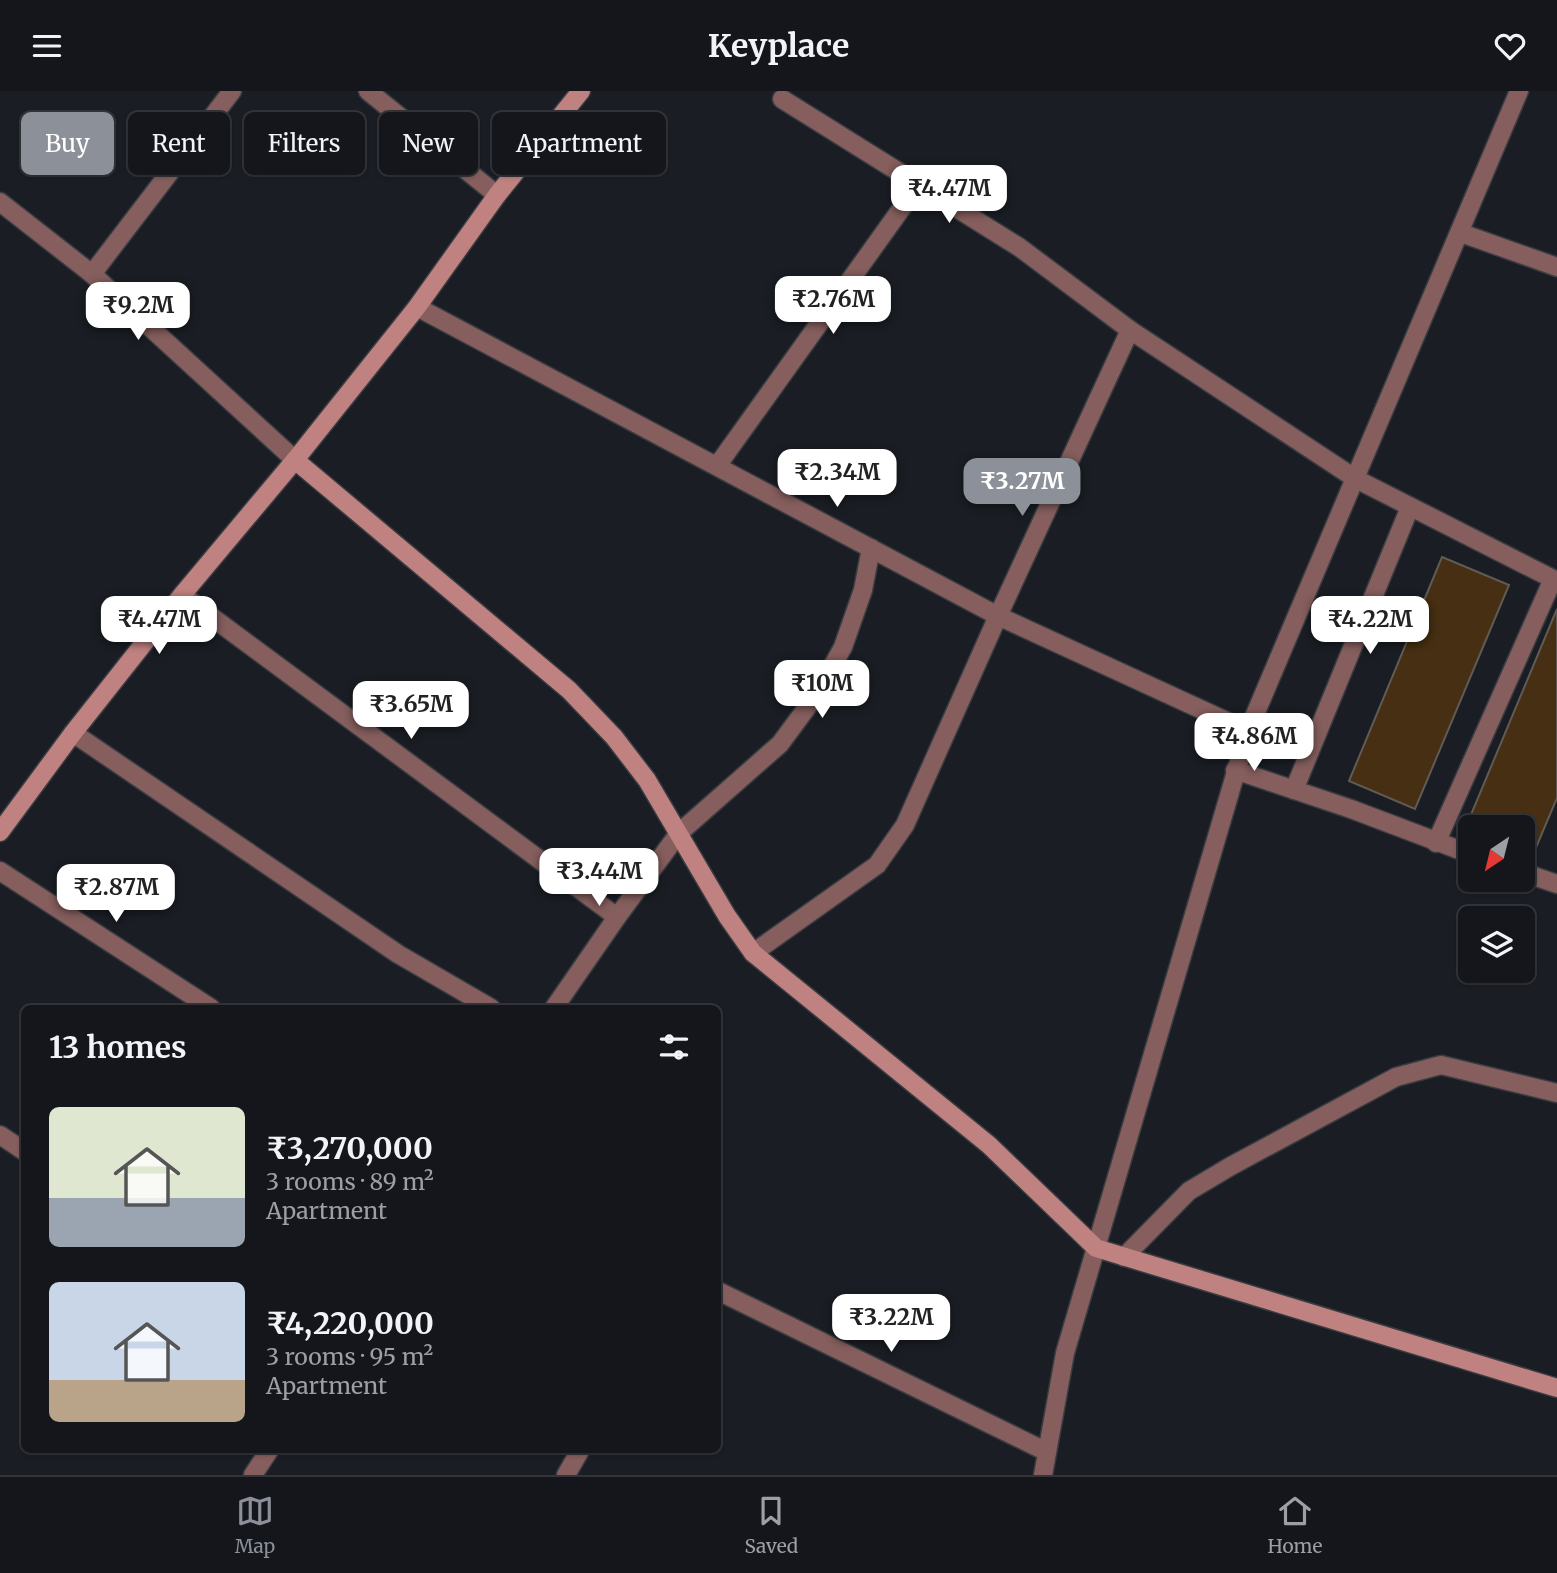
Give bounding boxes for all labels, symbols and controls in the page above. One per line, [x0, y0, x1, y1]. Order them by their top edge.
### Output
text: Keyplace [708, 26, 849, 66]
icon: menu [28, 27, 66, 65]
icon: heart [1491, 27, 1529, 65]
chip: Buy [21, 112, 114, 175]
chip: Rent [128, 112, 230, 175]
chip: Filters [244, 112, 365, 175]
chip: New [379, 112, 478, 175]
chip: Apartment [492, 112, 666, 175]
pin: ₹4.47M [892, 165, 1006, 225]
text: ₹4.47M [907, 173, 991, 202]
pin: ₹2.76M [776, 277, 890, 336]
pin: ₹9.2M [89, 282, 187, 342]
text: ₹2.76M [791, 284, 875, 313]
text: ₹9.2M [102, 290, 174, 319]
pin: ₹2.34M [780, 449, 894, 509]
text: ₹2.34M [794, 457, 880, 486]
pin: ₹3.27M [965, 459, 1079, 518]
text: ₹3.27M [979, 466, 1065, 495]
pin: ₹4.47M [102, 596, 216, 656]
pin: ₹4.22M [1313, 596, 1427, 656]
text: ₹4.47M [117, 604, 201, 633]
text: ₹4.22M [1327, 604, 1413, 633]
pin: ₹10M [781, 661, 863, 720]
text: ₹10M [790, 668, 854, 697]
pin: ₹3.65M [354, 681, 468, 741]
text: ₹3.65M [369, 689, 453, 718]
pin: ₹4.86M [1197, 713, 1311, 773]
text: ₹4.86M [1211, 721, 1297, 750]
north arrow [1458, 815, 1535, 893]
map controls [1458, 815, 1535, 983]
pin: ₹3.44M [542, 849, 656, 908]
text: ₹3.44M [555, 856, 643, 885]
pin: ₹2.87M [59, 865, 173, 924]
text: ₹2.87M [73, 872, 159, 901]
button: layers [1458, 906, 1535, 983]
text: 13 homes [49, 1028, 187, 1066]
icon: filters [655, 1028, 693, 1066]
text: ₹3,270,000 [266, 1129, 433, 1167]
icon: home [105, 1135, 189, 1219]
text: 3 rooms · 89 m² [266, 1167, 434, 1196]
text: Apartment [266, 1196, 387, 1225]
pin: ₹3.22M [834, 1295, 948, 1354]
text: ₹3.22M [848, 1302, 934, 1331]
text: ₹4,220,000 [266, 1304, 434, 1342]
icon: home [105, 1310, 189, 1394]
text: 3 rooms · 95 m² [266, 1342, 433, 1371]
text: Apartment [266, 1371, 387, 1400]
tab: Map [235, 1492, 275, 1558]
tab: Saved [744, 1492, 798, 1558]
tab: Home [1268, 1492, 1322, 1558]

